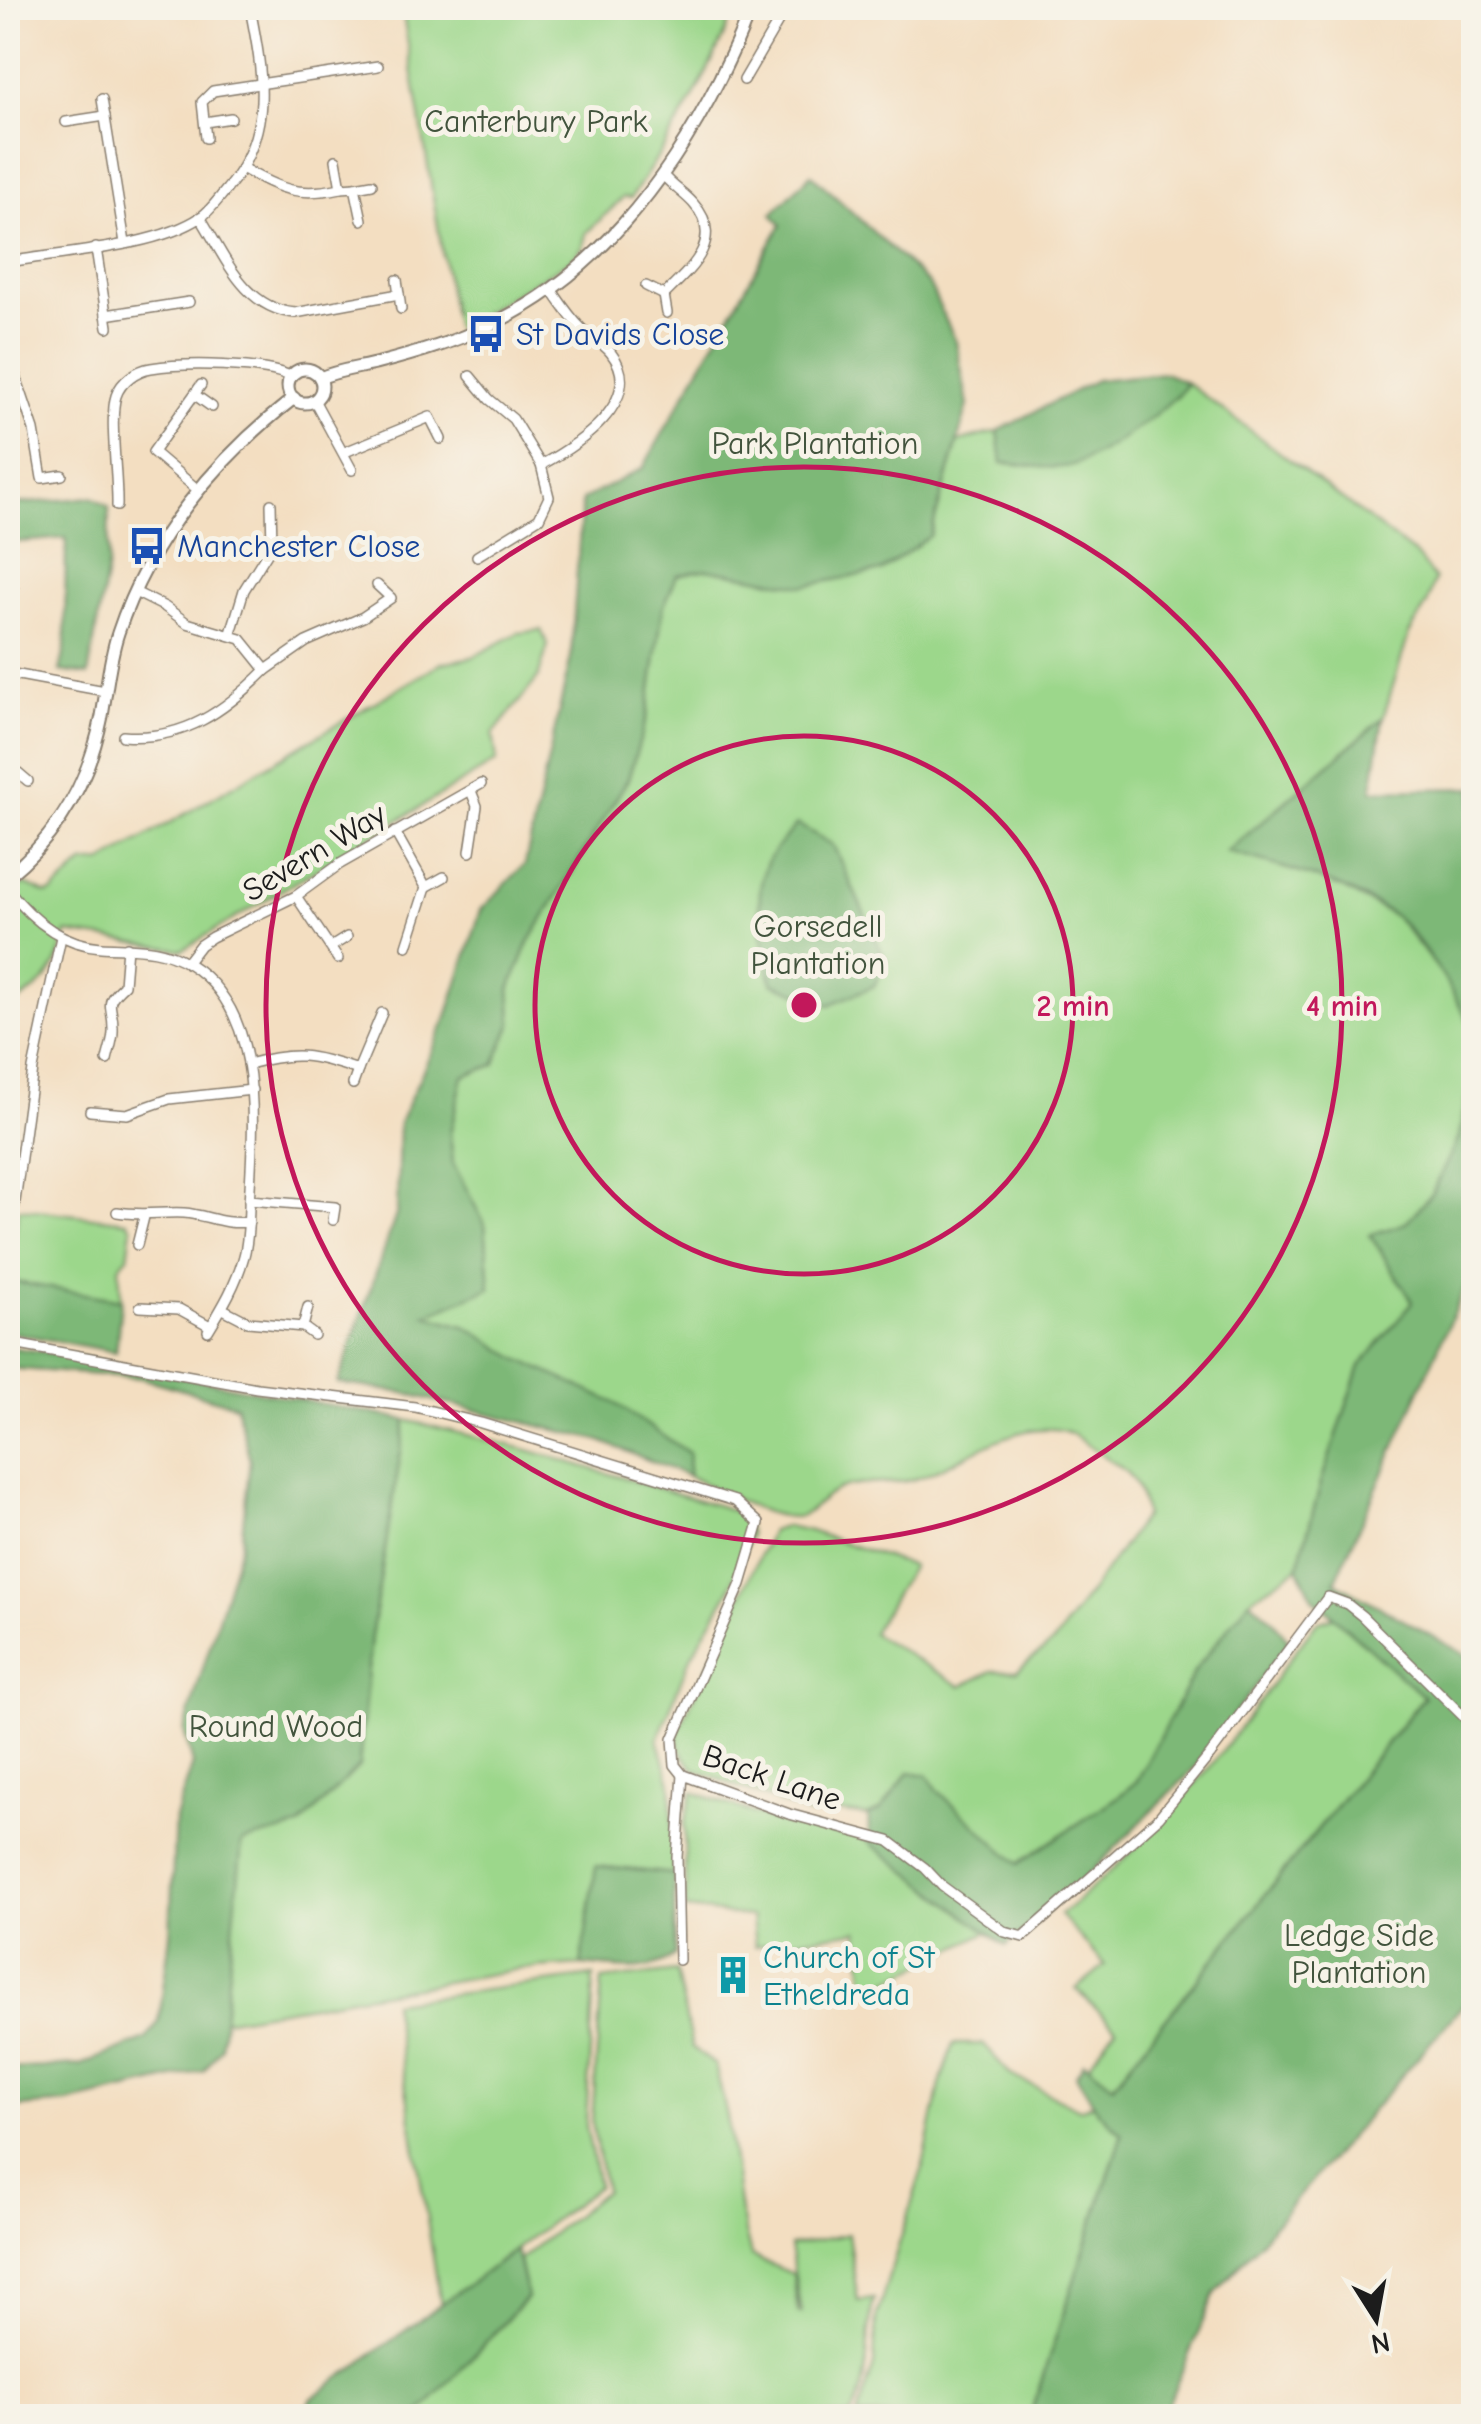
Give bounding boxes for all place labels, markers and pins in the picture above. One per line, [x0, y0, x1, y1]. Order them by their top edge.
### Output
bus stop icon: St Davids Close [465, 313, 507, 355]
place label: St Davids Close [516, 316, 724, 353]
bus stop icon: Manchester Close [126, 525, 168, 567]
place label: Manchester Close [177, 528, 420, 565]
centre of rings [786, 987, 822, 1023]
place label: Church of St Etheldreda [763, 1939, 935, 2013]
building icon: Church of St Etheldreda [712, 1954, 754, 1996]

